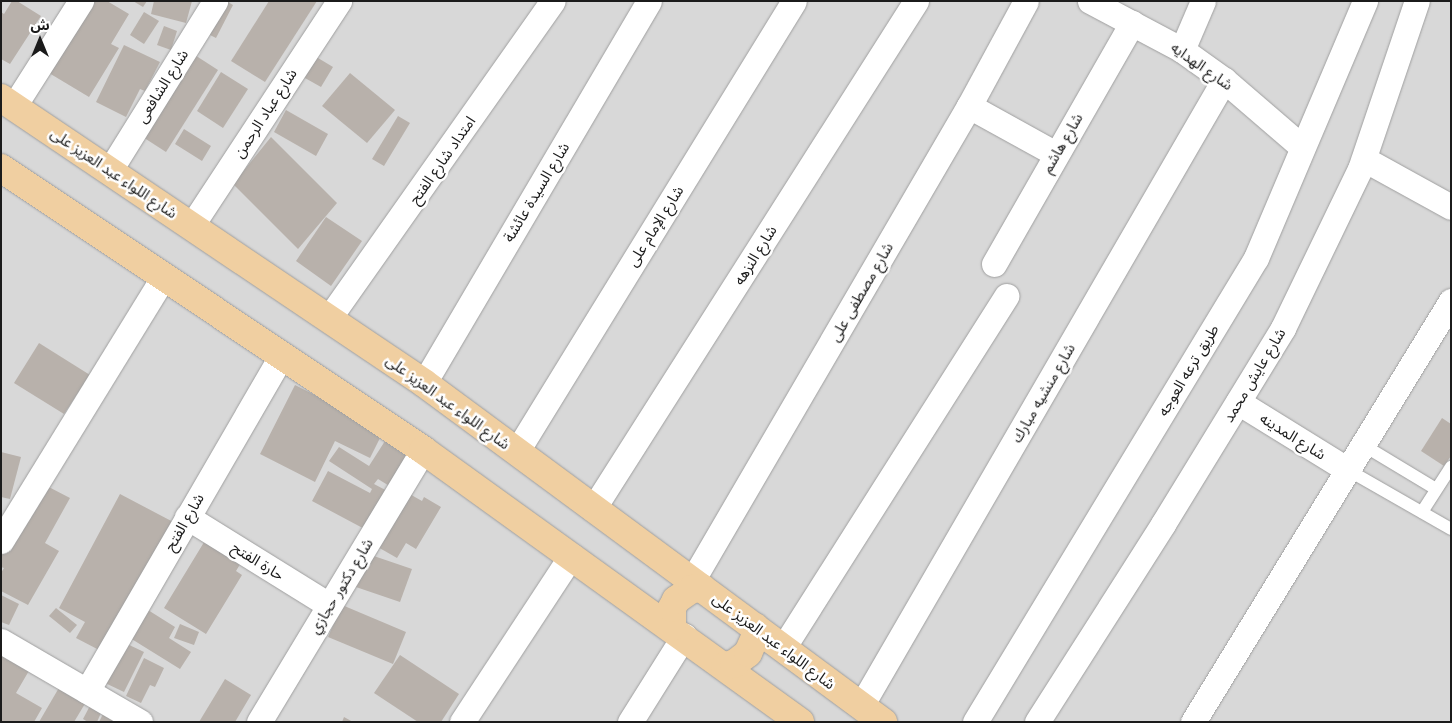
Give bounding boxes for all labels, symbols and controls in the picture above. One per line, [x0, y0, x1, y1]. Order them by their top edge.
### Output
north arrow [15, 15, 65, 65]
text: ش [30, 16, 50, 34]
street label: شارع الهدايه [1168, 38, 1236, 94]
street label: شارع الشافعى [132, 46, 192, 126]
street label: شارع عباد الرحمن [230, 65, 300, 161]
street label: شارع هاشم [1038, 110, 1086, 176]
street label: امتداد شارع الفتح [405, 113, 479, 207]
street label: شارع اللواء عبد العزيز على [47, 124, 181, 222]
street label: شارع السيدة عائشة [499, 139, 573, 245]
street label: شارع الإمام على [623, 182, 687, 270]
street label: شارع النزهه [730, 222, 780, 288]
street label: شارع مصطفى على [825, 239, 897, 345]
street label: طريق ترعه العوجه [1154, 321, 1222, 419]
street label: شارع عايش محمد [1219, 325, 1289, 425]
street label: شارع منشيه مبارك [1007, 340, 1079, 446]
street label: شارع اللواء عبد العزيز على [383, 351, 513, 453]
street label: شارع المدينه [1257, 409, 1329, 463]
street label: شارع الفتح [160, 490, 208, 554]
street label: شارع دكتور حجازي [305, 535, 377, 637]
street label: حارة الفتح [228, 538, 288, 584]
street label: شارع اللواء عبد العزيز على [709, 589, 839, 693]

